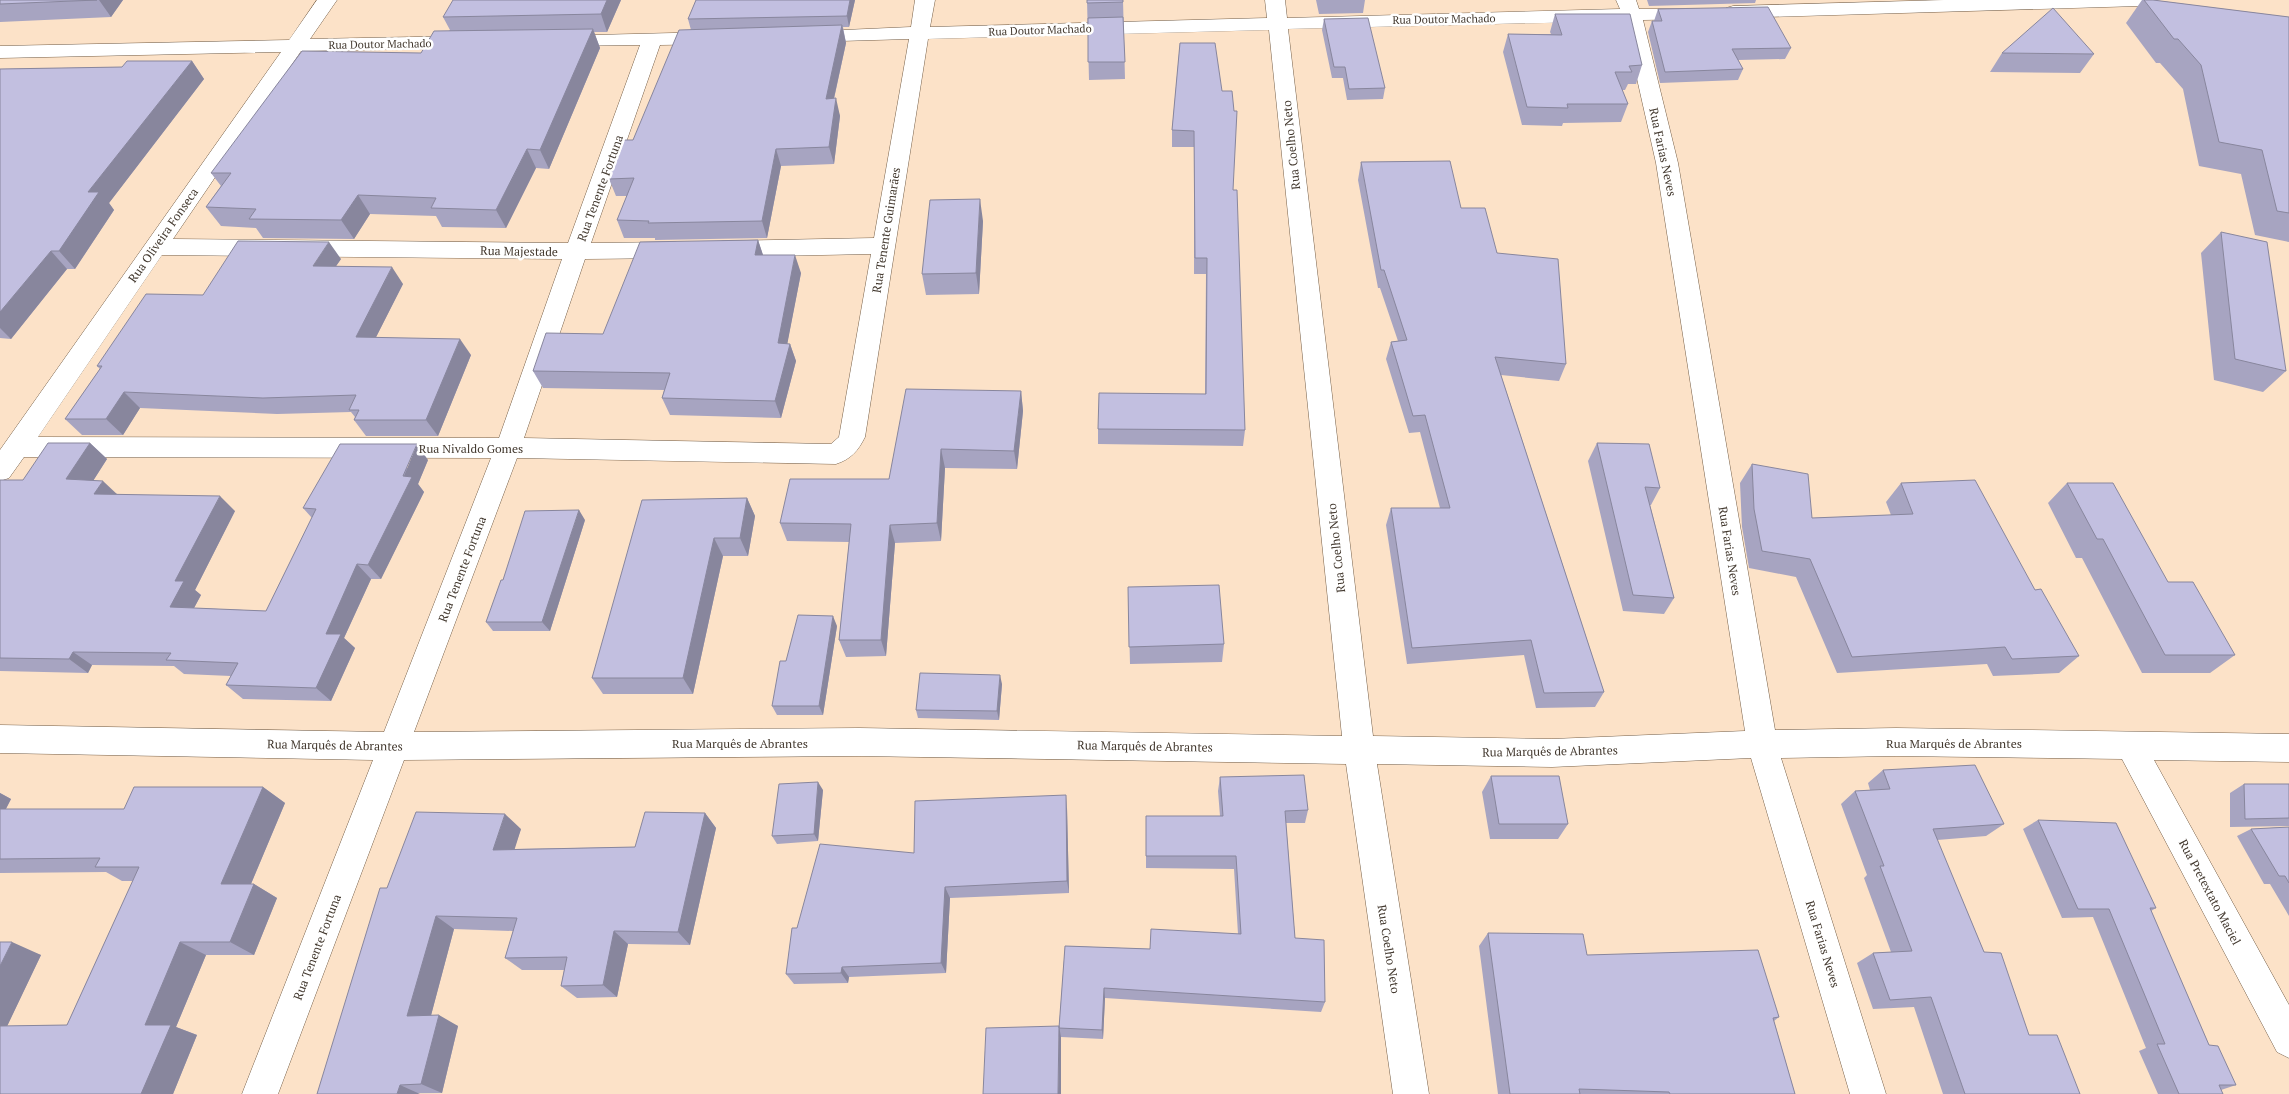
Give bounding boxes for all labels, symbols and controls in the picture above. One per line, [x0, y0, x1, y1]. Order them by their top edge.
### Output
street label: Rua Doutor Machado [1392, 11, 1496, 27]
street label: Rua Doutor Machado [988, 21, 1092, 39]
street label: Rua Doutor Machado [328, 36, 432, 52]
street label: Rua Coelho Neto [1279, 99, 1303, 190]
street label: Rua Farias Neves [1646, 106, 1680, 198]
street label: Rua Tenente Fortuna [574, 133, 626, 243]
street label: Rua Tenente Guimarães [869, 166, 903, 294]
street label: Rua Oliveira Fonseca [125, 185, 201, 285]
street label: Rua Majestade [480, 243, 558, 259]
street label: Rua Nivaldo Gomes [419, 441, 523, 456]
street label: Rua Coelho Neto [1324, 502, 1348, 593]
street label: Rua Farias Neves [1716, 505, 1744, 597]
street label: Rua Tenente Fortuna [435, 514, 489, 624]
street label: Rua Marquês de Abrantes [267, 736, 403, 754]
street label: Rua Marquês de Abrantes [672, 736, 808, 751]
street label: Rua Marquês de Abrantes [1886, 736, 2022, 751]
street label: Rua Marquês de Abrantes [1077, 737, 1213, 755]
street label: Rua Marquês de Abrantes [1482, 742, 1618, 760]
street label: Rua Pretextato Maciel [2176, 837, 2244, 948]
street label: Rua Tenente Fortuna [290, 892, 344, 1002]
street label: Rua Farias Neves [1803, 899, 1843, 989]
street label: Rua Coelho Neto [1375, 904, 1403, 995]

